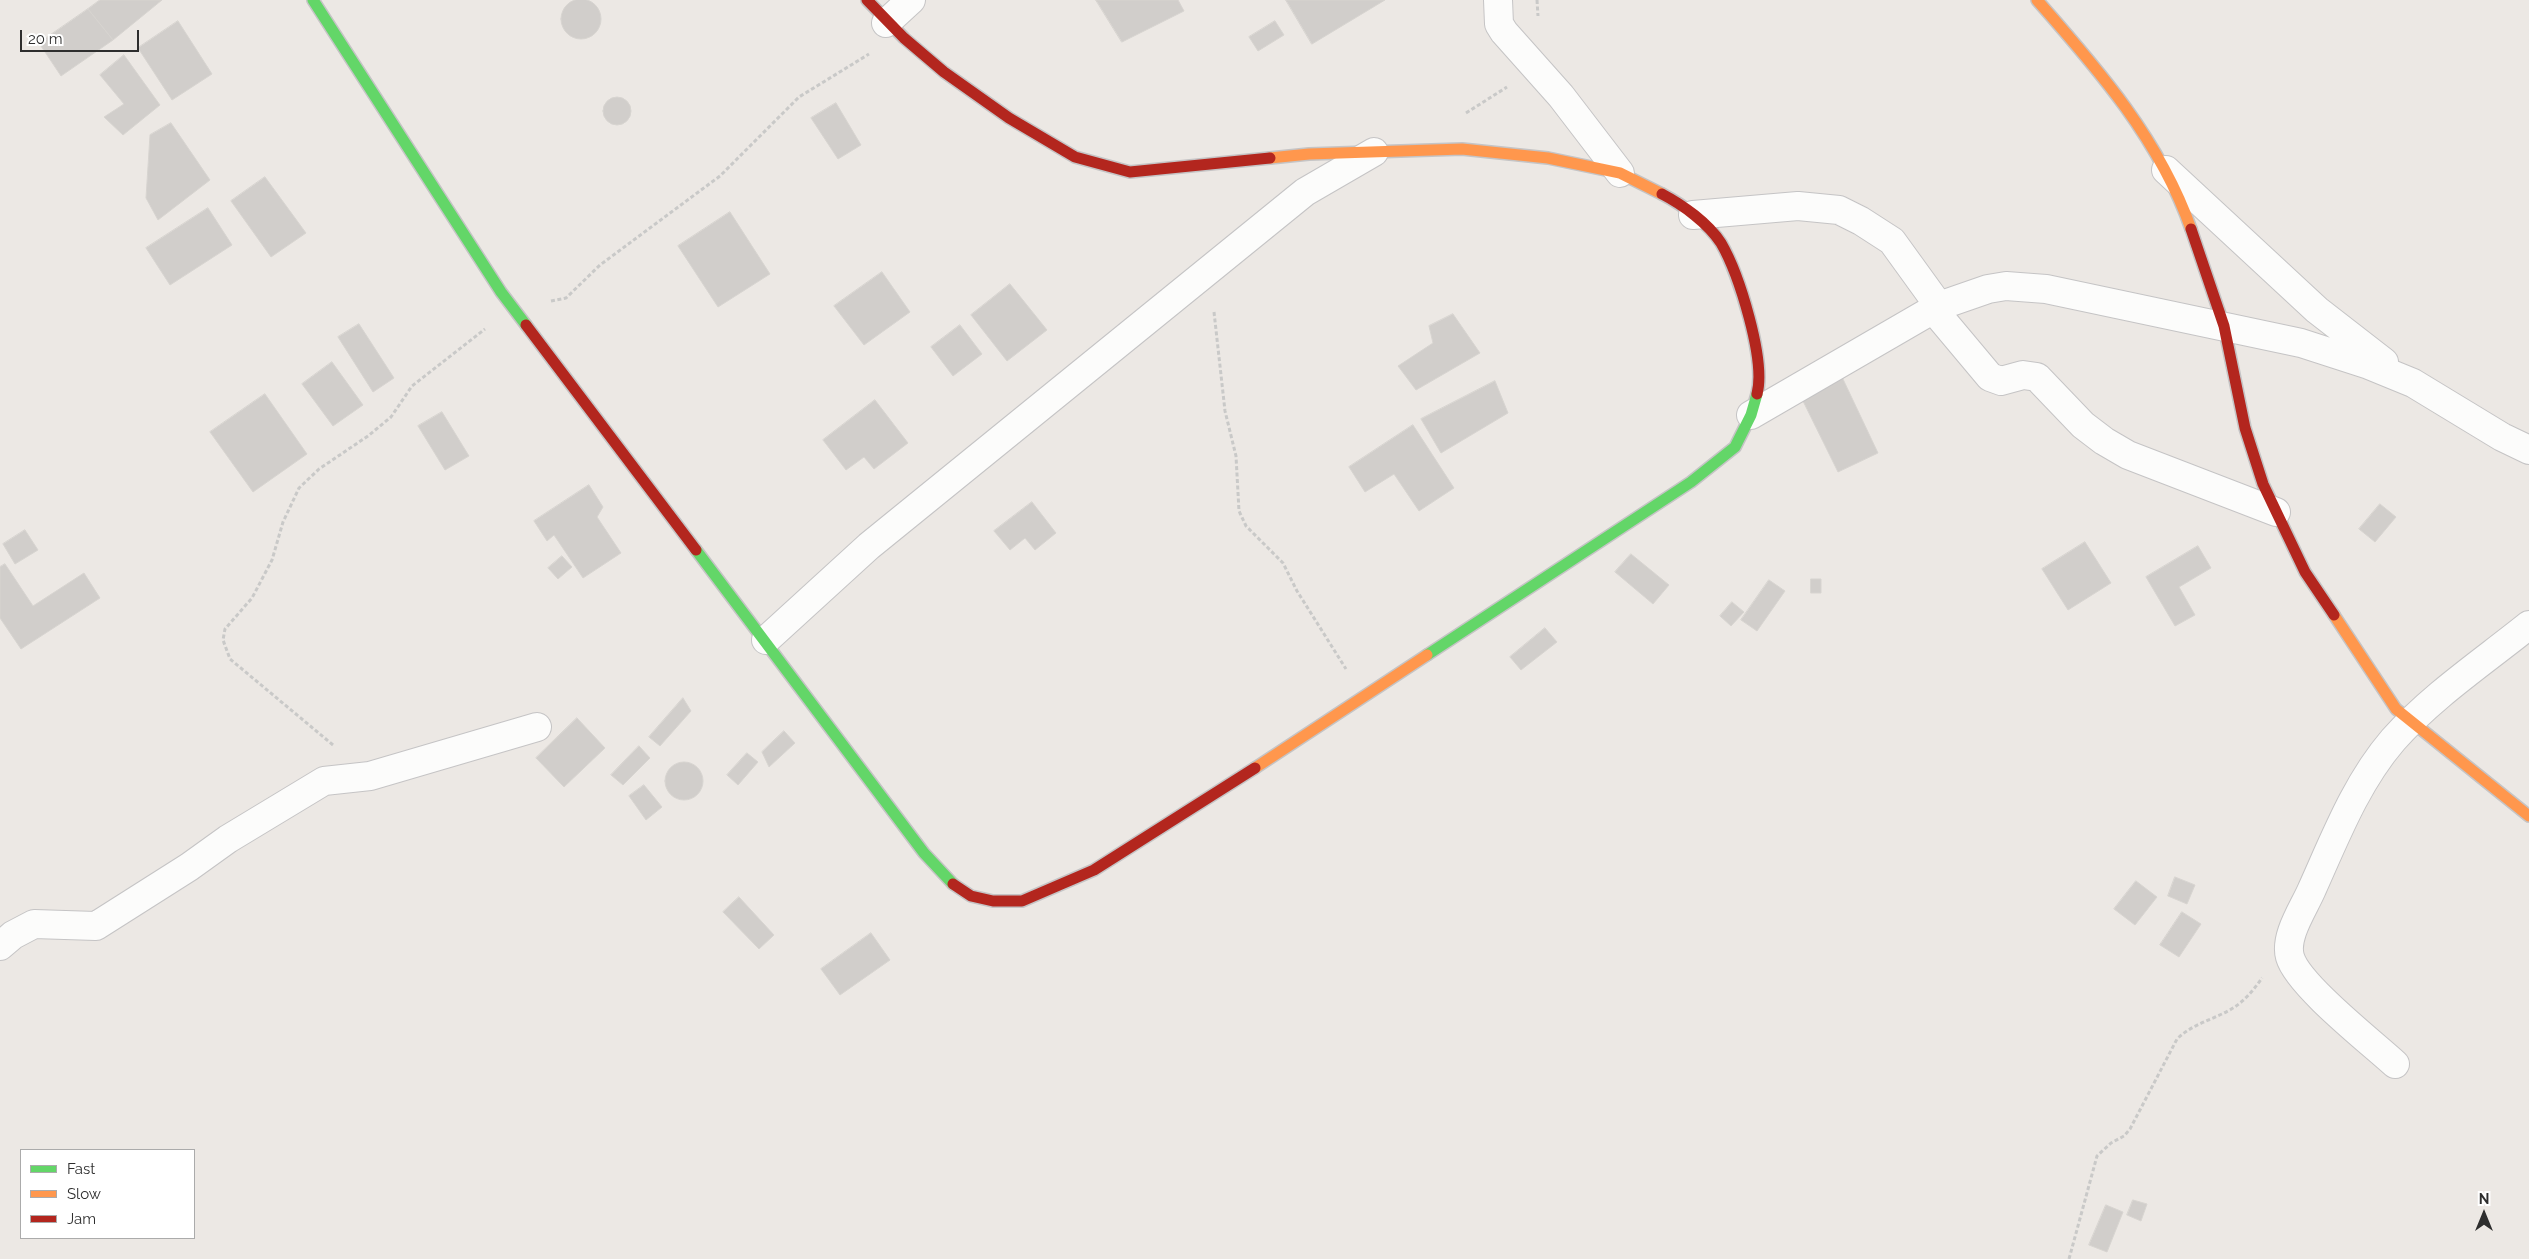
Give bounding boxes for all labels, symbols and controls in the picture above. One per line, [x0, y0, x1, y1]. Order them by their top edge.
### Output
scale bar [22, 20, 141, 52]
text: 20 m [28, 30, 63, 48]
legend [20, 1149, 195, 1239]
text: Fast [67, 1160, 95, 1178]
text: Slow [67, 1185, 101, 1203]
north arrow [2459, 1189, 2509, 1239]
text: N [2479, 1191, 2489, 1207]
text: Jam [67, 1210, 96, 1228]

